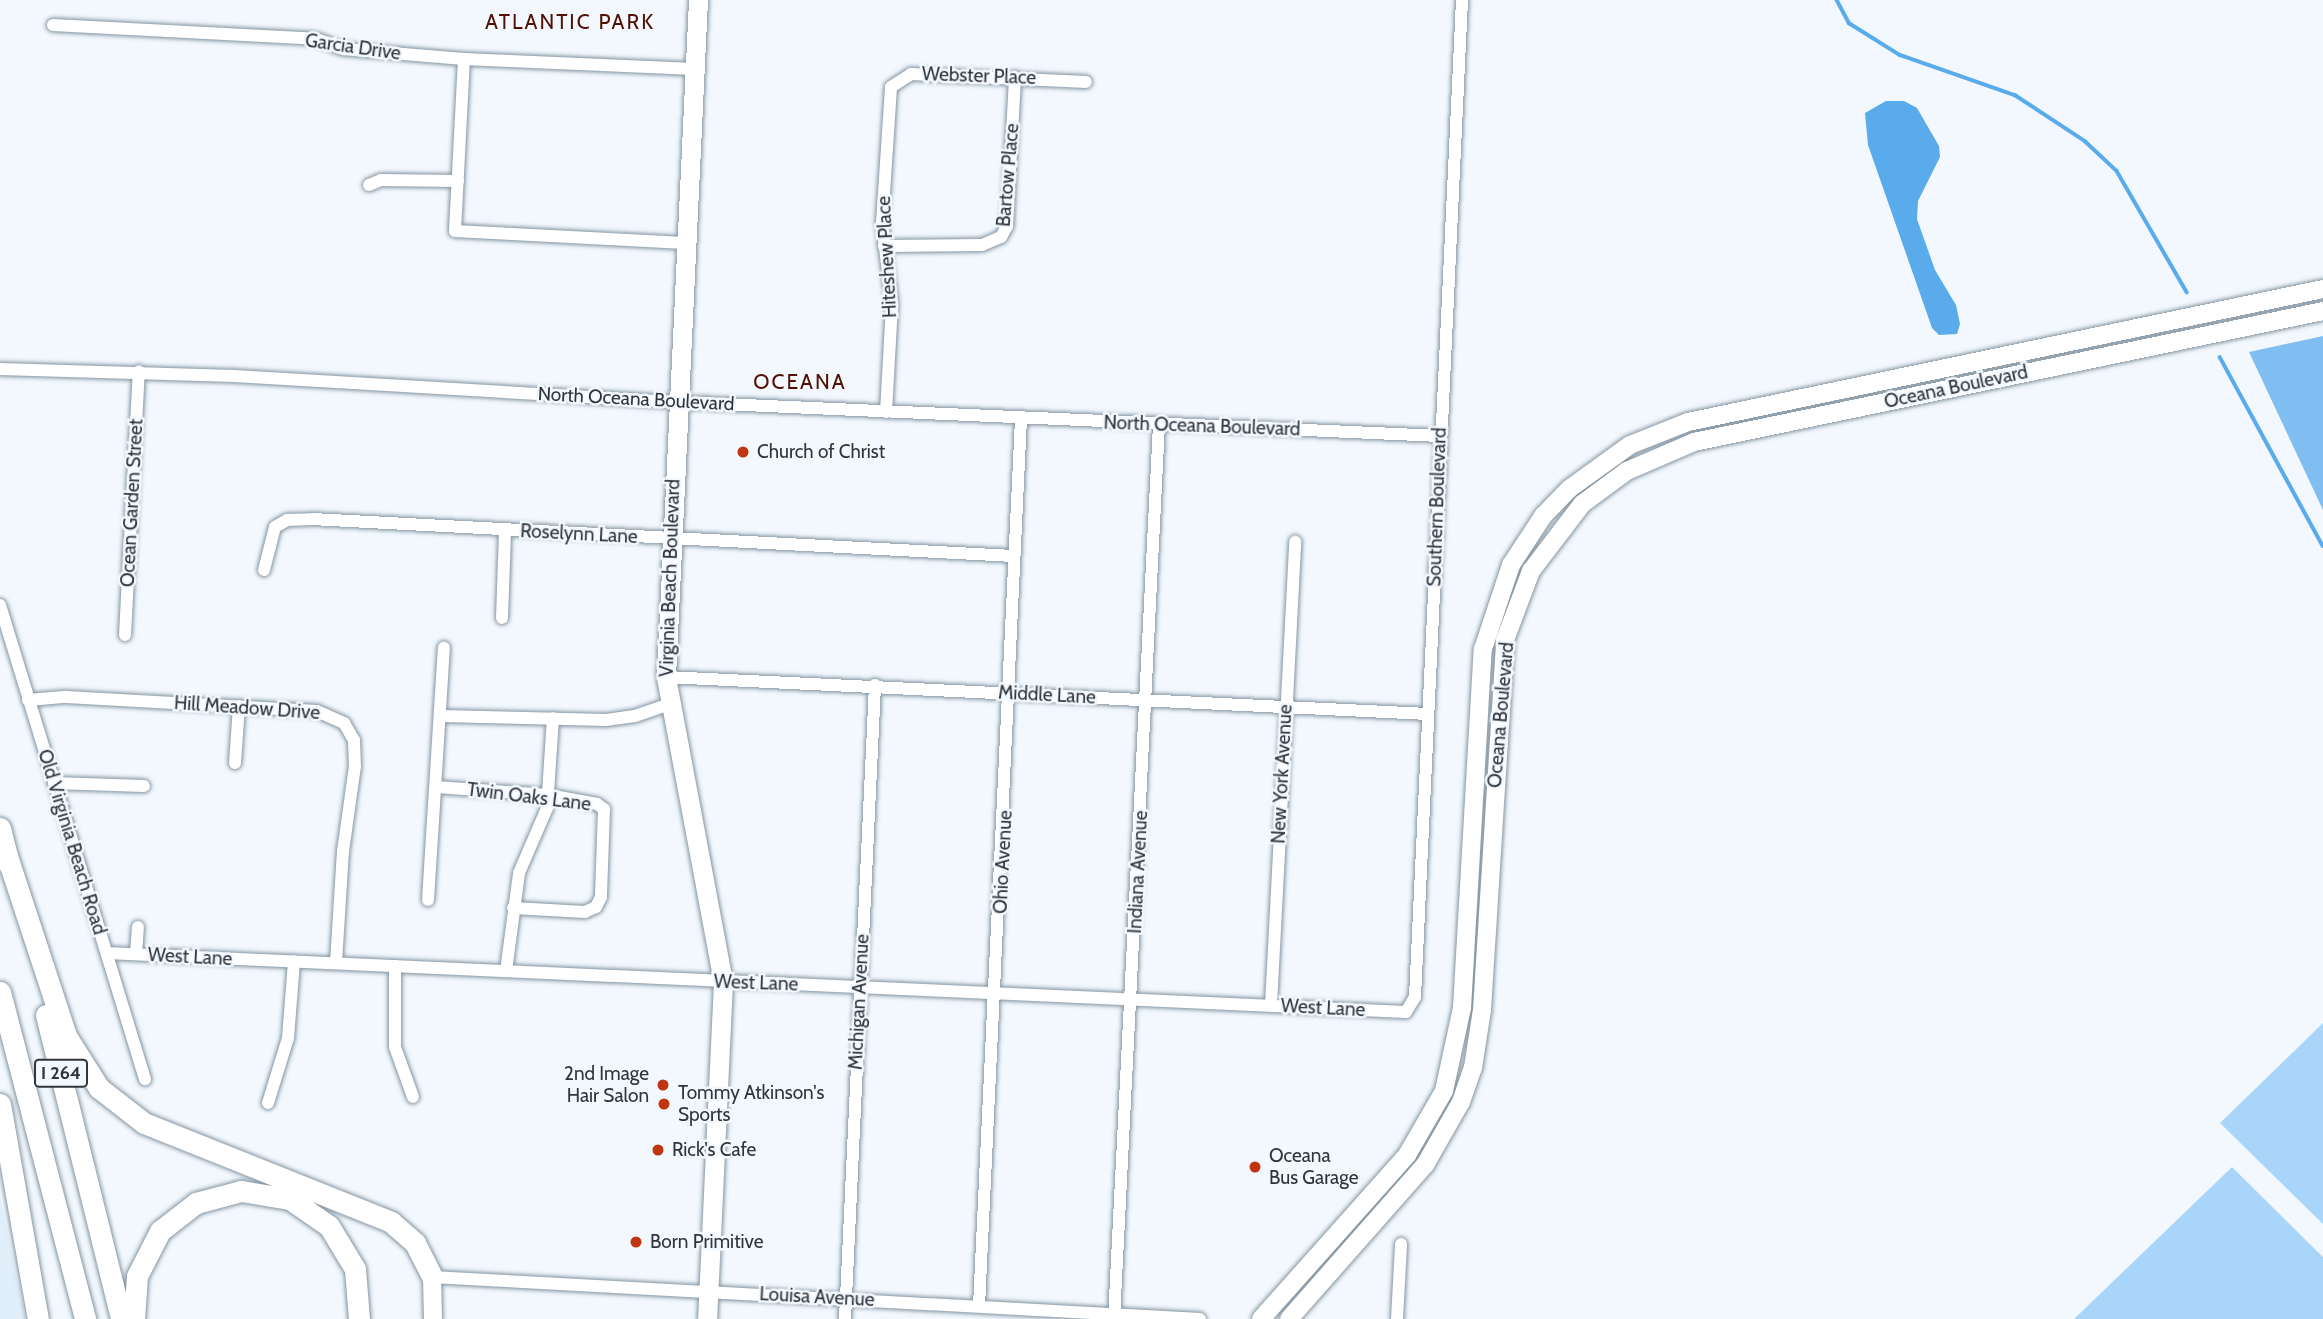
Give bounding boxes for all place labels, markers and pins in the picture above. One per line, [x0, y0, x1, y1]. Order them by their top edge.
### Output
place label: Church of Christ [757, 441, 885, 463]
marker: Church of Christ [735, 444, 751, 460]
place label: 2nd Image Hair Salon [564, 1063, 649, 1107]
marker: 2nd Image Hair Salon [655, 1077, 671, 1093]
place label: Tommy Atkinson's Sports [678, 1082, 824, 1126]
marker: Tommy Atkinson's Sports [656, 1096, 672, 1112]
place label: Rick's Cafe [672, 1139, 756, 1161]
marker: Rick's Cafe [650, 1142, 666, 1158]
place label: Oceana Bus Garage [1269, 1145, 1358, 1189]
marker: Oceana Bus Garage [1247, 1159, 1263, 1175]
place label: Born Primitive [650, 1231, 763, 1253]
marker: Born Primitive [628, 1234, 644, 1250]

